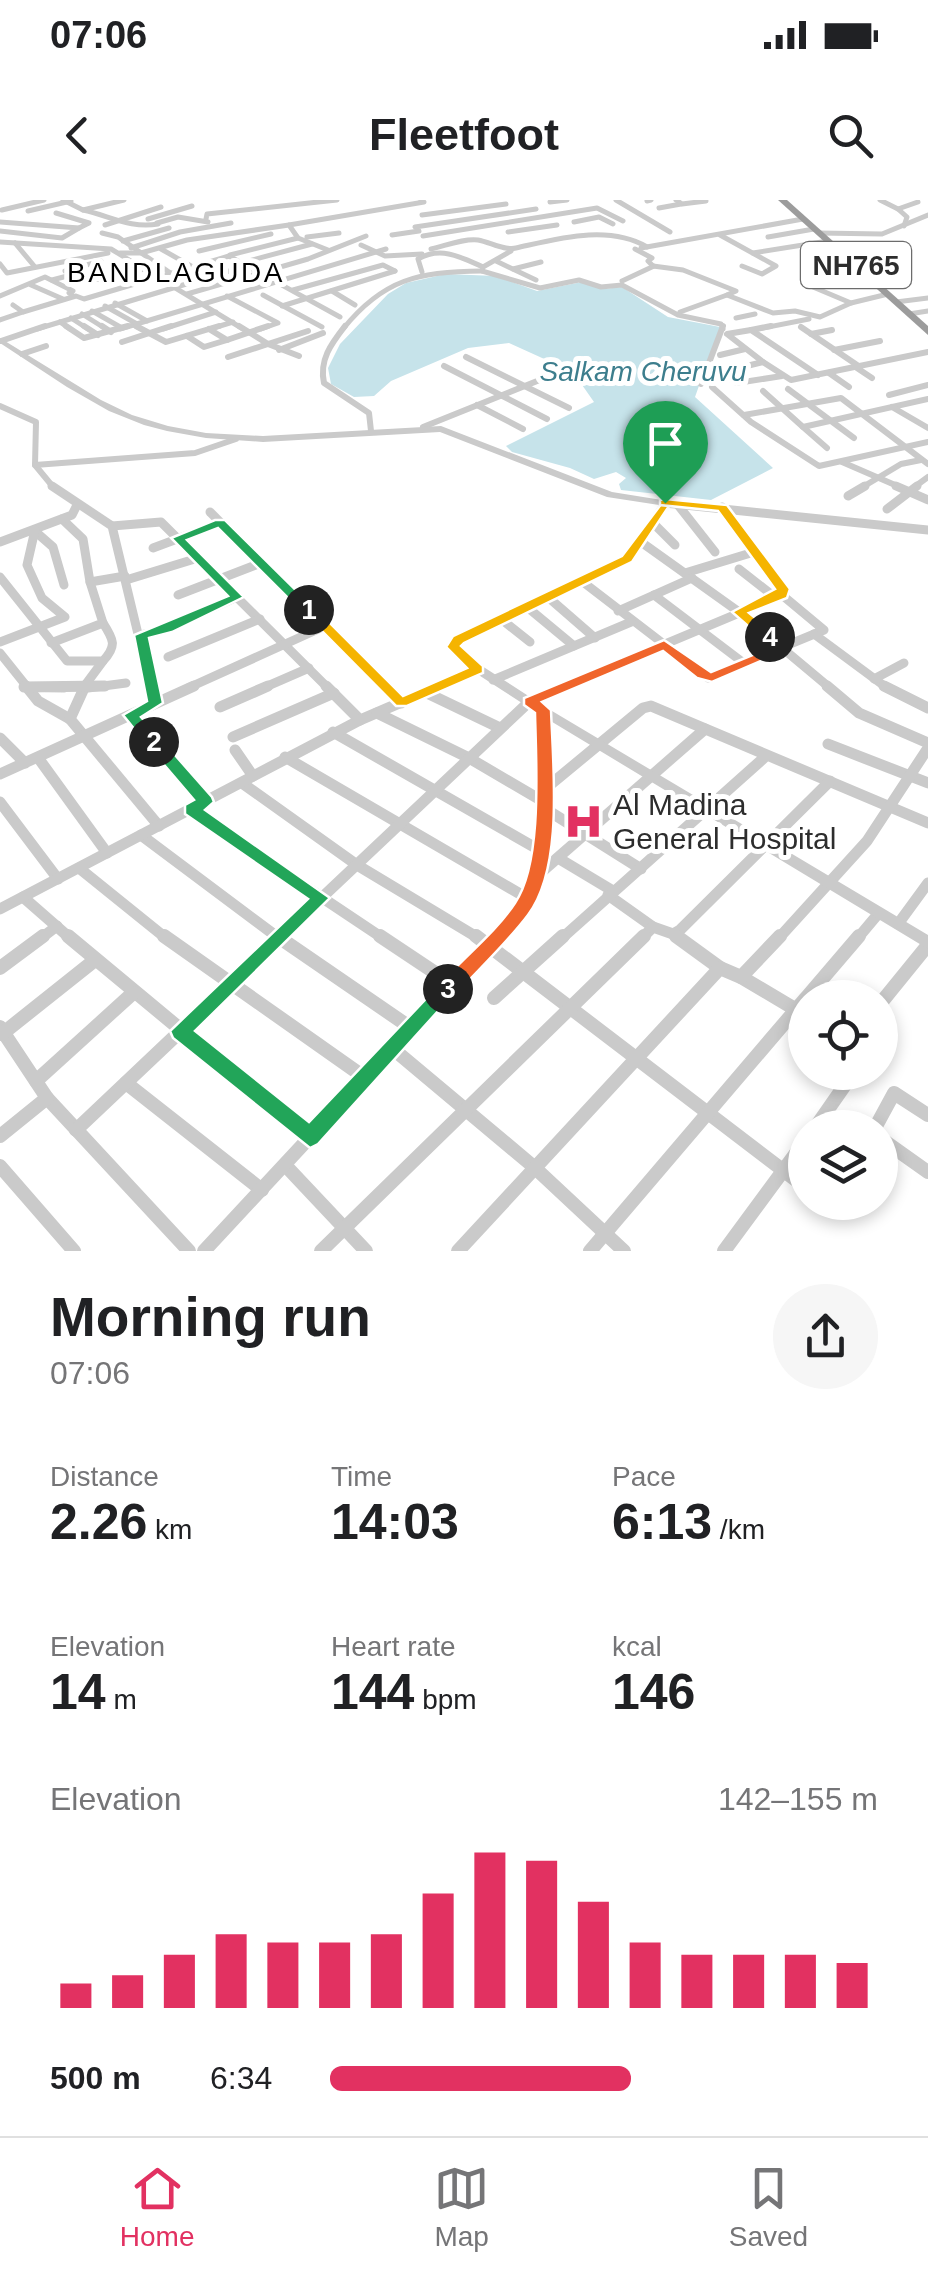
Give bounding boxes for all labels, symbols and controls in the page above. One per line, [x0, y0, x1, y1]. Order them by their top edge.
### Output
text: 07:06 [50, 14, 147, 56]
icon: back [50, 108, 105, 163]
icon: search [823, 108, 878, 163]
text: Fleetfoot [369, 109, 559, 160]
road number: NH765 [801, 242, 911, 288]
district label: BANDLAGUDA [67, 257, 285, 288]
water label: Salkam Cheruvu [540, 356, 747, 387]
pin [623, 401, 708, 504]
icon: arrive [638, 416, 693, 471]
pin: 1 [284, 585, 334, 635]
text: 1 [301, 594, 317, 625]
pin: 4 [745, 612, 795, 662]
text: 4 [762, 621, 778, 652]
pin: 2 [129, 717, 179, 767]
text: 2 [146, 726, 162, 757]
place label: Al Madina General Hospital [613, 788, 836, 855]
hospital icon: Al Madina General Hospital [562, 801, 604, 843]
pin: 3 [423, 964, 473, 1014]
text: 3 [440, 973, 456, 1004]
map controls [788, 980, 898, 1220]
button: locate [788, 980, 898, 1090]
button: layers [788, 1110, 898, 1220]
button: share [773, 1284, 878, 1389]
text: Morning run [50, 1286, 371, 1348]
text: 07:06 [50, 1355, 130, 1391]
text: Distance [50, 1461, 159, 1492]
text: Time [331, 1461, 392, 1492]
text: Pace [612, 1461, 676, 1492]
text: 2.26 [50, 1494, 147, 1550]
text: 14:03 [331, 1494, 459, 1550]
text: 6:13 [612, 1494, 712, 1550]
text: km [147, 1514, 192, 1545]
text: /km [712, 1514, 765, 1545]
text: Elevation [50, 1631, 165, 1662]
text: Heart rate [331, 1631, 456, 1662]
text: kcal [612, 1631, 662, 1662]
text: 14 [50, 1664, 106, 1720]
text: 144 [331, 1664, 414, 1720]
text: 146 [612, 1664, 695, 1720]
text: m [106, 1684, 137, 1715]
text: bpm [414, 1684, 477, 1715]
text: Elevation [50, 1781, 182, 1817]
text: 142–155 m [718, 1781, 878, 1817]
text: 500 m [50, 2060, 141, 2096]
text: 6:34 [210, 2060, 272, 2096]
tab: Home [120, 2161, 195, 2253]
tab: Map [434, 2161, 489, 2253]
tab: Saved [729, 2161, 808, 2253]

